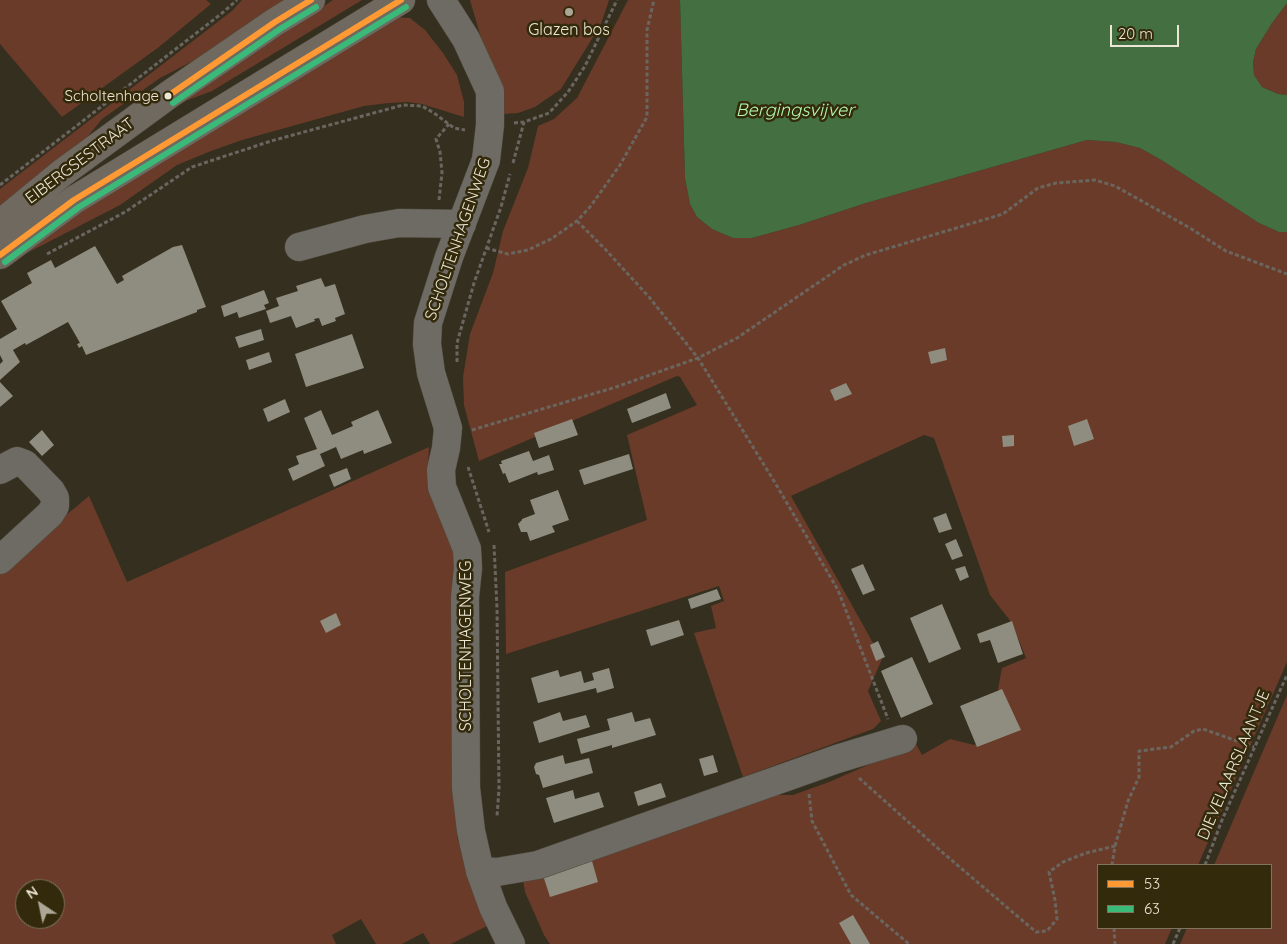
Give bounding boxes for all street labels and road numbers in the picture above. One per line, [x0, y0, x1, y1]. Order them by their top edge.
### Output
street label: EIBERGSESTRAAT [22, 114, 138, 208]
street label: SCHOLTENHAGENWEG [421, 155, 495, 323]
street label: SCHOLTENHAGENWEG [456, 561, 476, 731]
street label: DIEVELAARSLAANTJE [1194, 687, 1274, 843]

